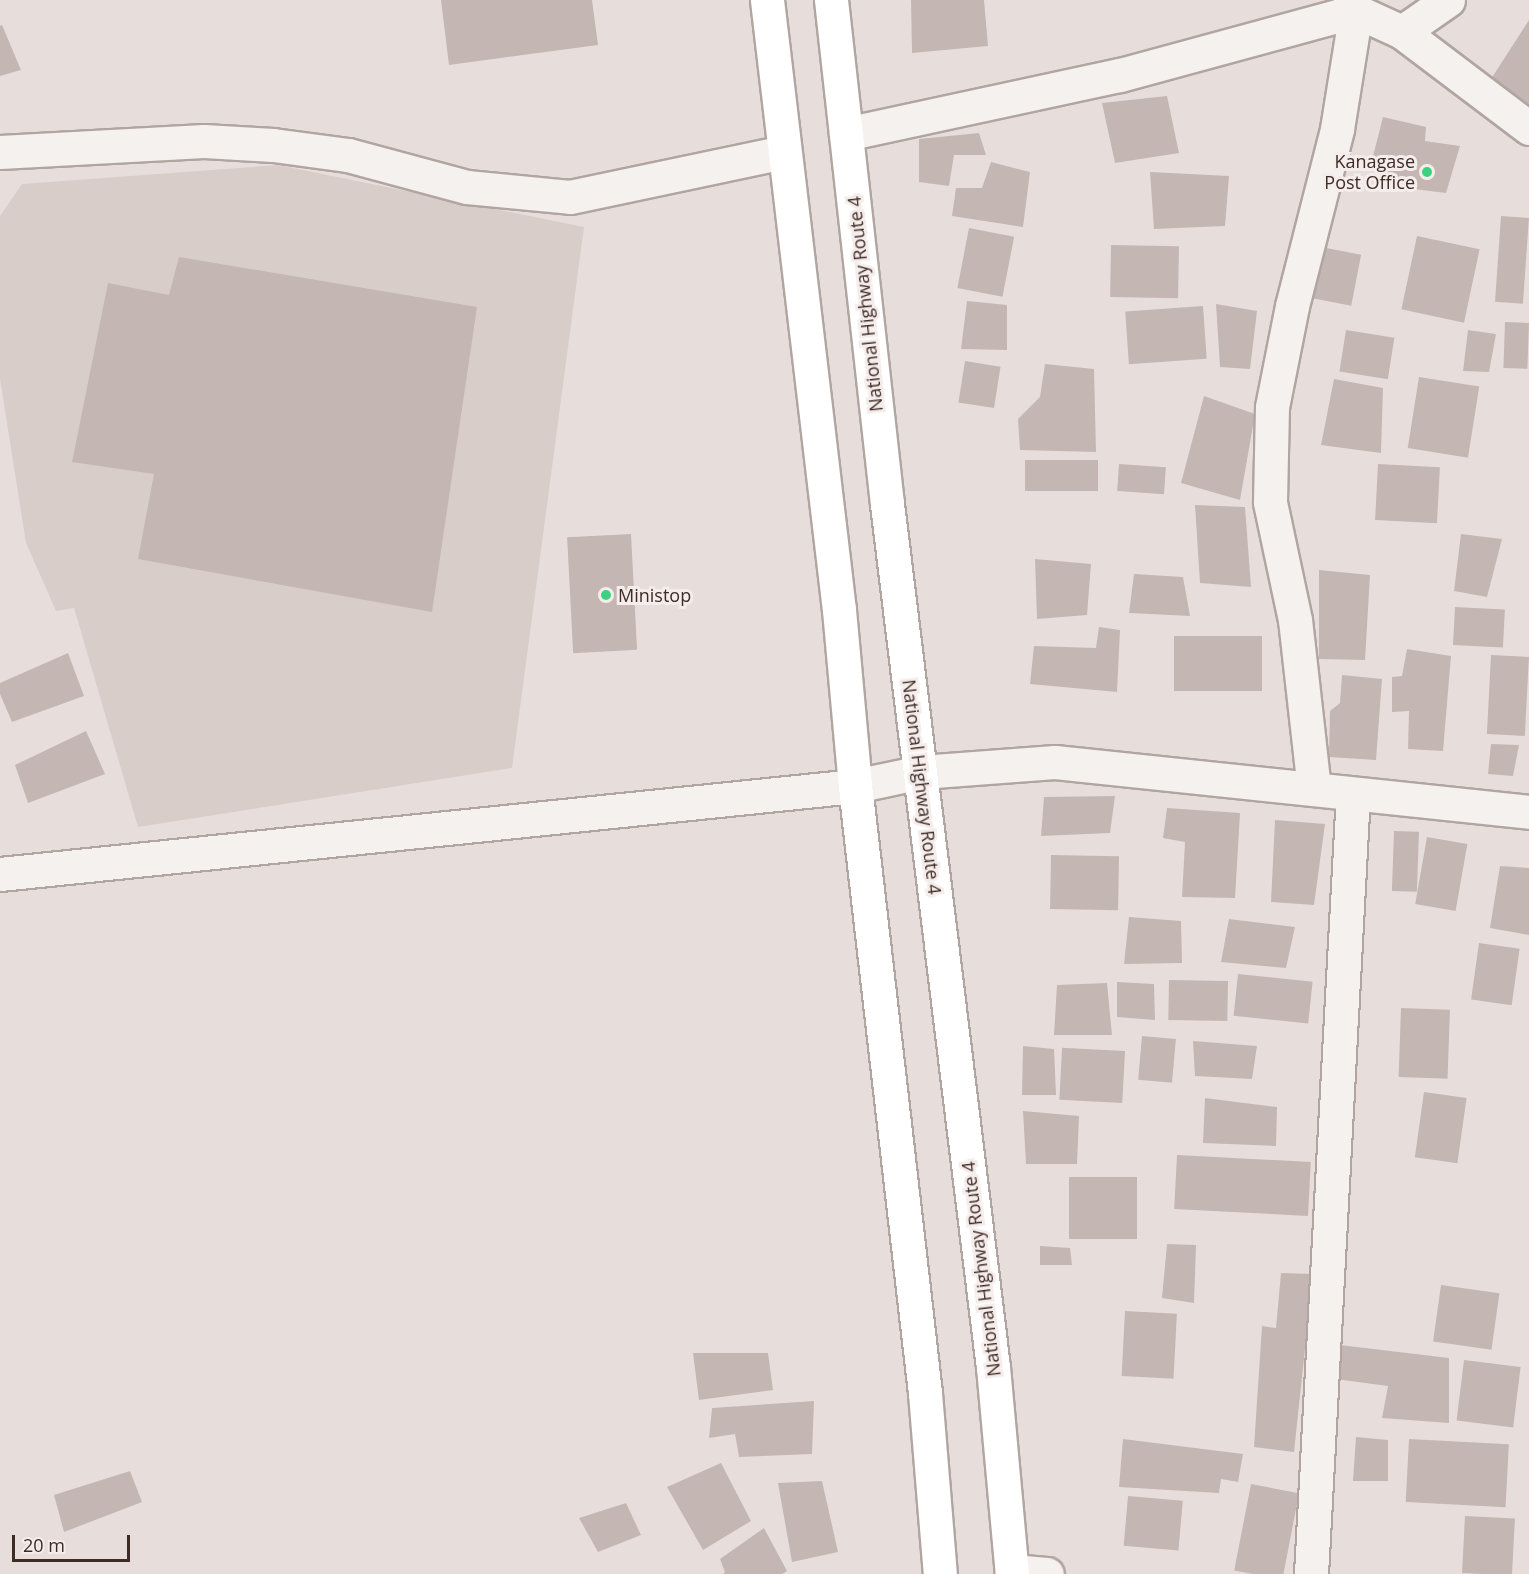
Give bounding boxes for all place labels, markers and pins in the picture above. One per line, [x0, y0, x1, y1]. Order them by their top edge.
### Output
place label: Kanagase Post Office [1324, 151, 1415, 194]
marker: Kanagase Post Office [1420, 165, 1434, 179]
place label: Ministop [618, 584, 691, 606]
marker: Ministop [599, 588, 613, 602]

